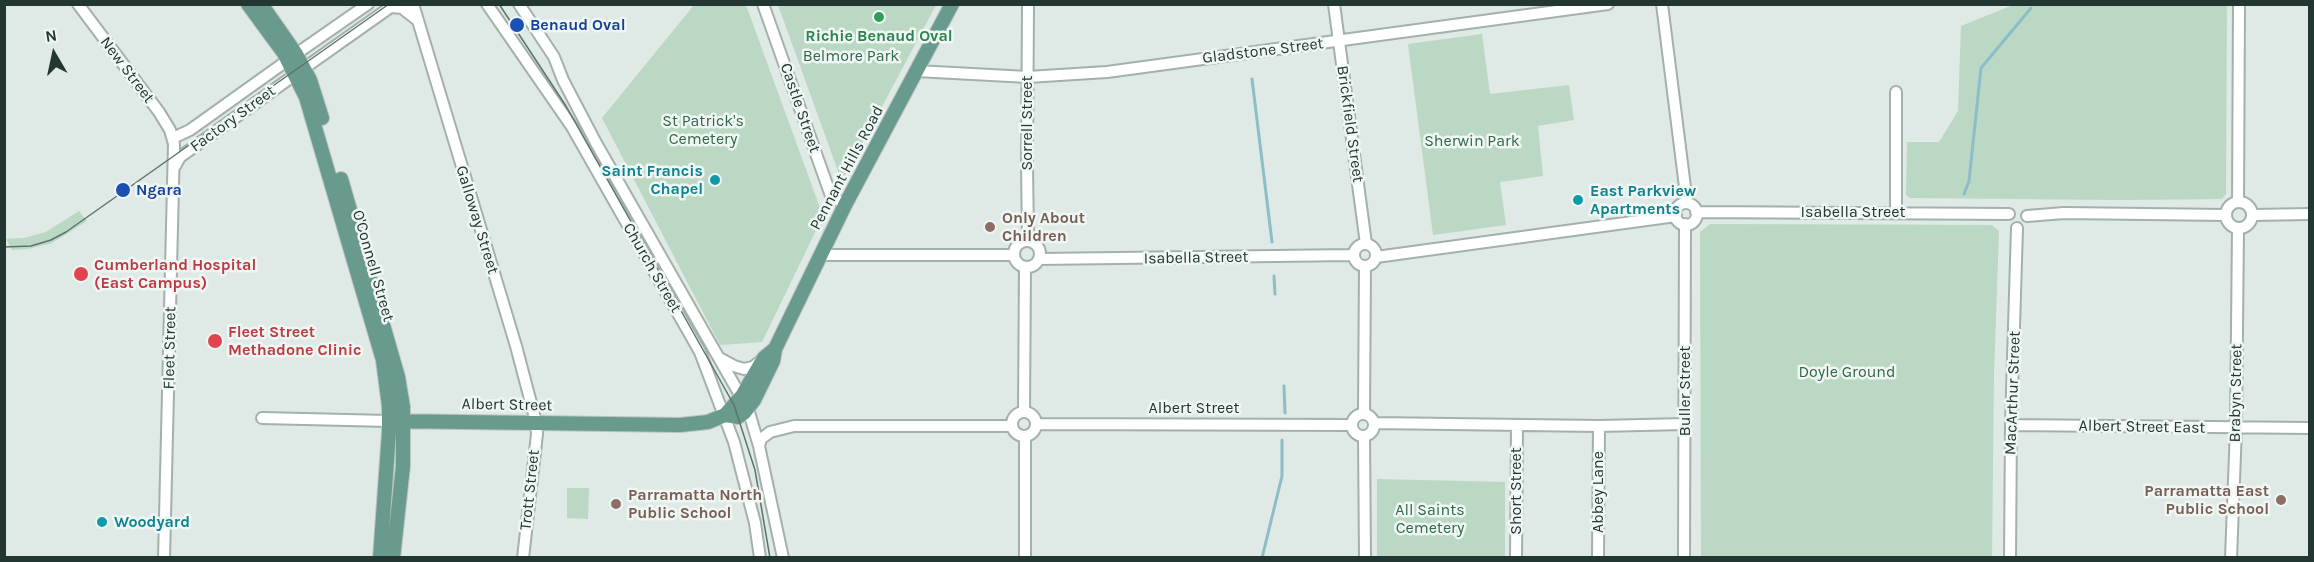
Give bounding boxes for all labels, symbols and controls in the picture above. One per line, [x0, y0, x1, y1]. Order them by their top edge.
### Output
marker: Richie Benaud Oval [872, 10, 886, 24]
place label: Benaud Oval [530, 15, 626, 35]
marker: Benaud Oval [508, 16, 526, 34]
north arrow [24, 24, 84, 84]
text: N [44, 25, 58, 46]
place label: Richie Benaud Oval [805, 26, 953, 46]
street label: New Street [96, 33, 158, 107]
street label: Gladstone Street [1201, 34, 1325, 68]
park label: Belmore Park [803, 46, 899, 66]
street label: Castle Street [776, 61, 824, 155]
street label: Brickfield Street [1332, 64, 1368, 184]
street label: Sorrell Street [1017, 76, 1037, 170]
street label: Factory Street [187, 82, 279, 156]
street label: Pennant Hills Road [806, 103, 888, 233]
park label: St Patrick's Cemetery [662, 111, 744, 149]
park label: Sherwin Park [1424, 131, 1520, 151]
place label: Saint Francis Chapel [601, 161, 703, 199]
street label: Galloway Street [451, 163, 503, 277]
marker: Saint Francis Chapel [708, 173, 722, 187]
place label: Ngara [136, 180, 182, 200]
marker: Ngara [114, 181, 132, 199]
place label: East Parkview Apartments [1590, 181, 1696, 219]
marker: East Parkview Apartments [1571, 193, 1585, 207]
street label: Isabella Street [1801, 202, 1905, 222]
street label: O'Connell Street [348, 208, 398, 324]
place label: Only About Children [1002, 208, 1085, 246]
street label: Church Street [619, 220, 685, 316]
marker: Only About Children [983, 220, 997, 234]
street label: Isabella Street [1143, 247, 1249, 269]
place label: Cumberland Hospital (East Campus) [94, 255, 256, 293]
marker: Cumberland Hospital (East Campus) [72, 265, 90, 283]
street label: Fleet Street [160, 306, 180, 390]
place label: Fleet Street Methadone Clinic [228, 322, 361, 360]
street label: MacArthur Street [2001, 330, 2025, 456]
marker: Fleet Street Methadone Clinic [206, 332, 224, 350]
street label: Brabyn Street [2226, 343, 2246, 443]
street label: Buller Street [1675, 346, 1695, 436]
park label: Doyle Ground [1799, 362, 1895, 382]
street label: Albert Street [461, 395, 553, 415]
street label: Albert Street [1149, 398, 1239, 418]
street label: Albert Street East [2078, 416, 2206, 438]
street label: Short Street [1506, 447, 1526, 535]
street label: Trott Street [516, 449, 544, 531]
street label: Abbey Lane [1588, 451, 1608, 533]
place label: Parramatta East Public School [2144, 481, 2269, 519]
place label: Parramatta North Public School [628, 485, 762, 523]
marker: Parramatta East Public School [2274, 493, 2288, 507]
marker: Parramatta North Public School [609, 497, 623, 511]
park label: All Saints Cemetery [1395, 500, 1465, 538]
place label: Woodyard [114, 512, 190, 532]
marker: Woodyard [95, 515, 109, 529]

